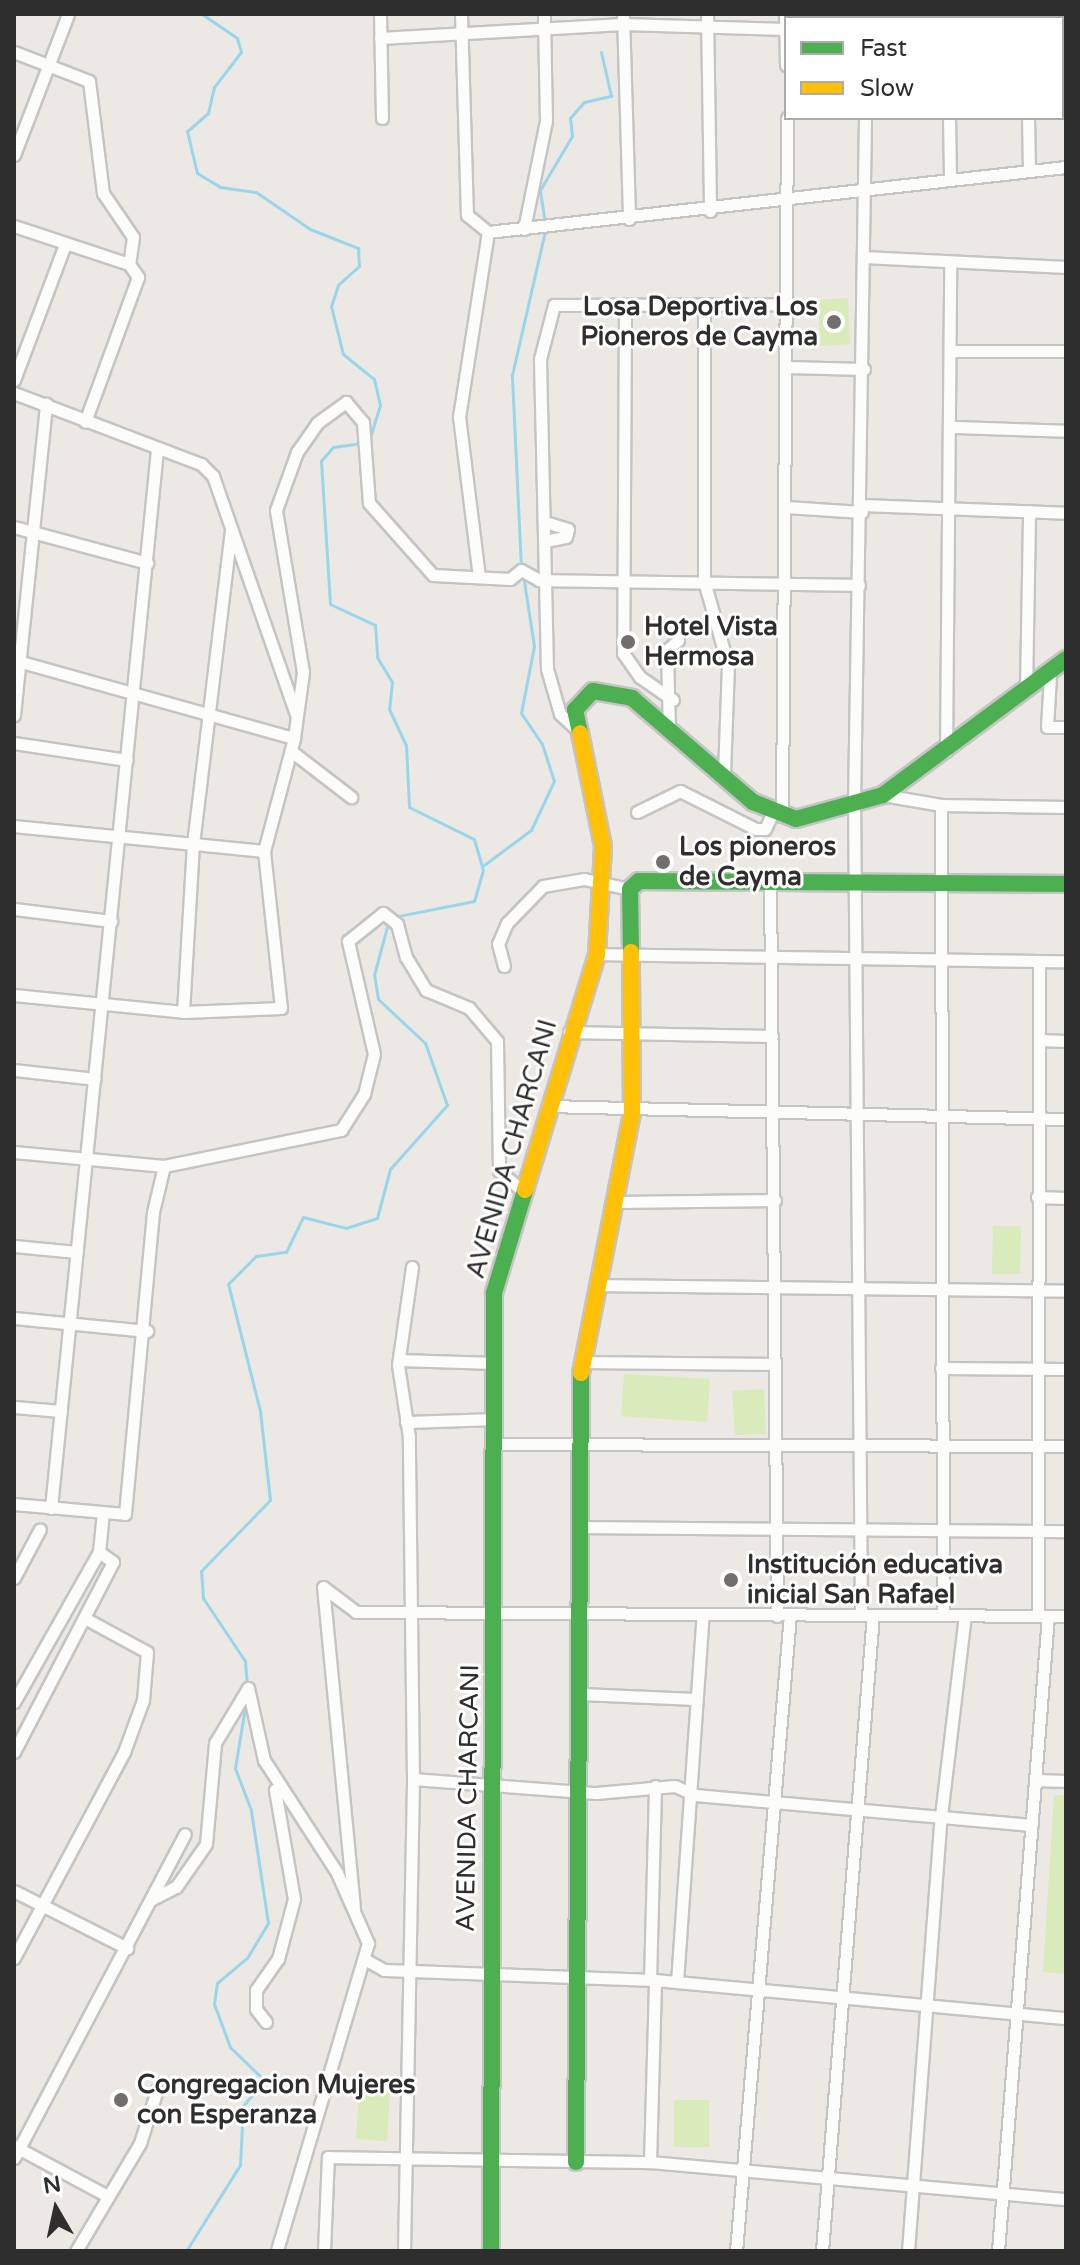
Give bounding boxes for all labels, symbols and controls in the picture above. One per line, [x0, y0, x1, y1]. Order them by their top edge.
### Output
legend [784, 16, 1064, 120]
text: Fast [860, 34, 907, 63]
text: Slow [860, 74, 914, 103]
place label: Losa Deportiva Los Pioneros de Cayma [581, 291, 818, 352]
marker: Losa Deportiva Los Pioneros de Cayma [825, 313, 843, 331]
place label: Hotel Vista Hermosa [644, 611, 778, 672]
marker: Hotel Vista Hermosa [619, 633, 637, 651]
place label: Los pioneros de Cayma [679, 831, 836, 892]
marker: Los pioneros de Cayma [654, 853, 672, 871]
street label: AVENIDA CHARCANI [460, 1016, 564, 1282]
place label: Institución educativa inicial San Rafael [747, 1549, 1003, 1610]
marker: Institución educativa inicial San Rafael [722, 1571, 740, 1589]
street label: AVENIDA CHARCANI [450, 1664, 486, 1932]
place label: Congregacion Mujeres con Esperanza [137, 2069, 415, 2130]
marker: Congregacion Mujeres con Esperanza [112, 2091, 130, 2109]
north arrow [16, 2169, 96, 2249]
text: N [41, 2171, 63, 2200]

